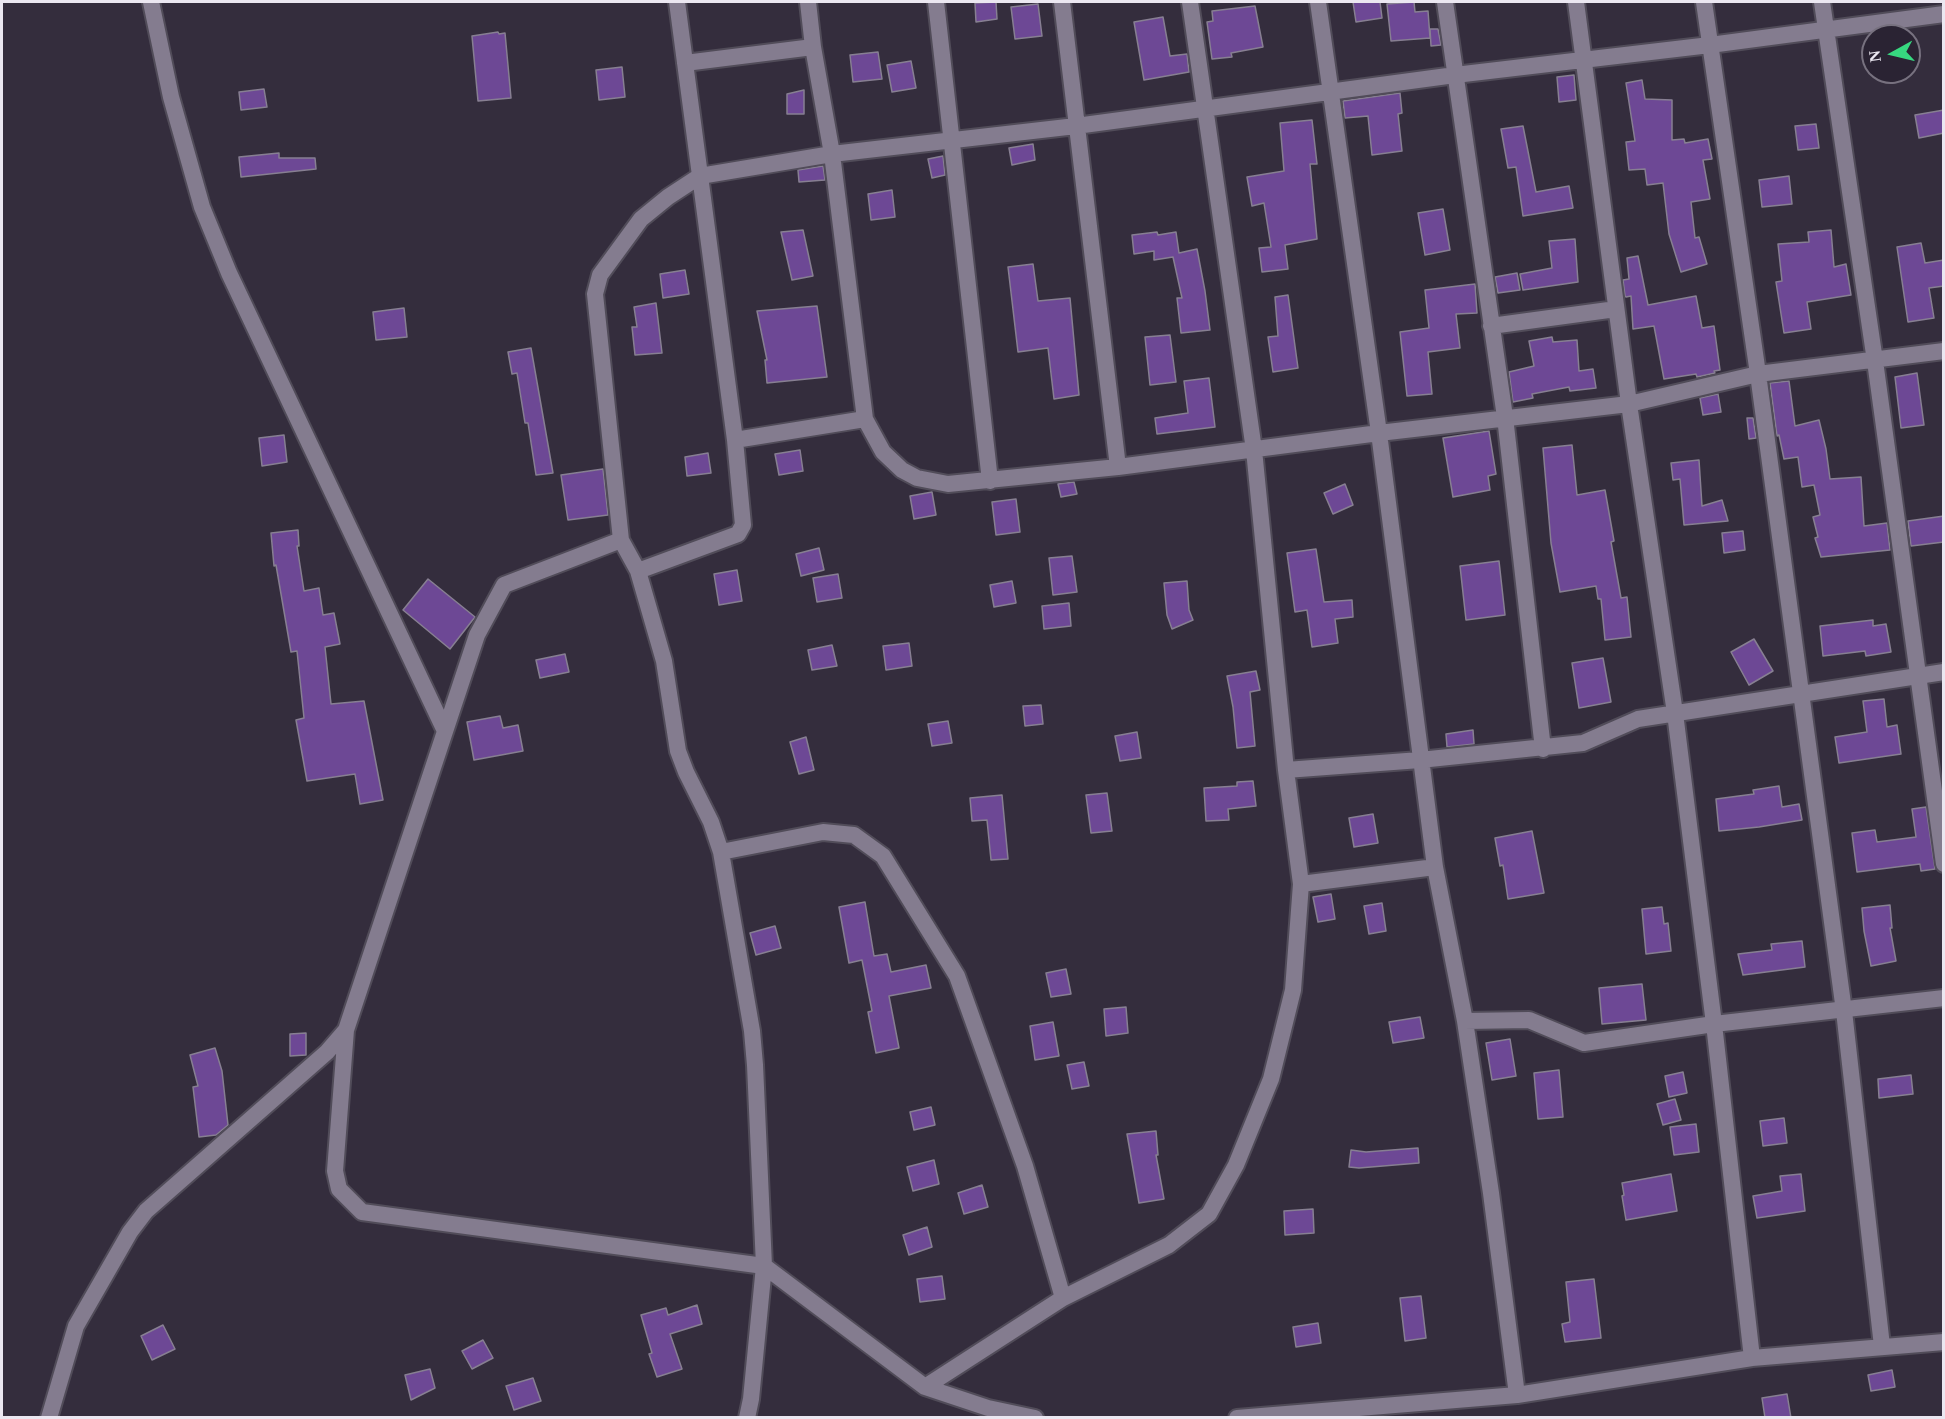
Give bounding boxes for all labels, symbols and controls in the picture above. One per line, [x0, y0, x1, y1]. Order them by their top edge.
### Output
north arrow [1861, 24, 1921, 84]
text: N [1865, 49, 1884, 63]

